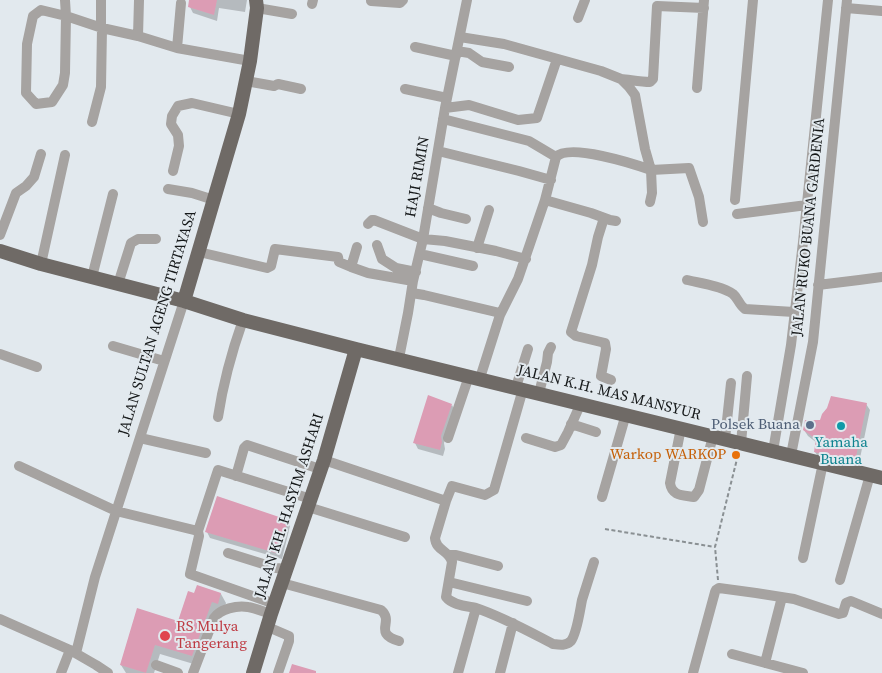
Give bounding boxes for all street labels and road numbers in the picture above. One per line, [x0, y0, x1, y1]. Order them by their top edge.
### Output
street label: JALAN RUKO BUANA GARDENIA [789, 117, 829, 337]
street label: HAJI RIMIN [402, 135, 434, 219]
street label: JALAN SULTAN AGENG TIRTAYASA [115, 208, 201, 438]
street label: JALAN K.H. MAS MANSYUR [515, 361, 703, 425]
street label: JALAN KH. HASYIM ASHARI [252, 411, 328, 601]

